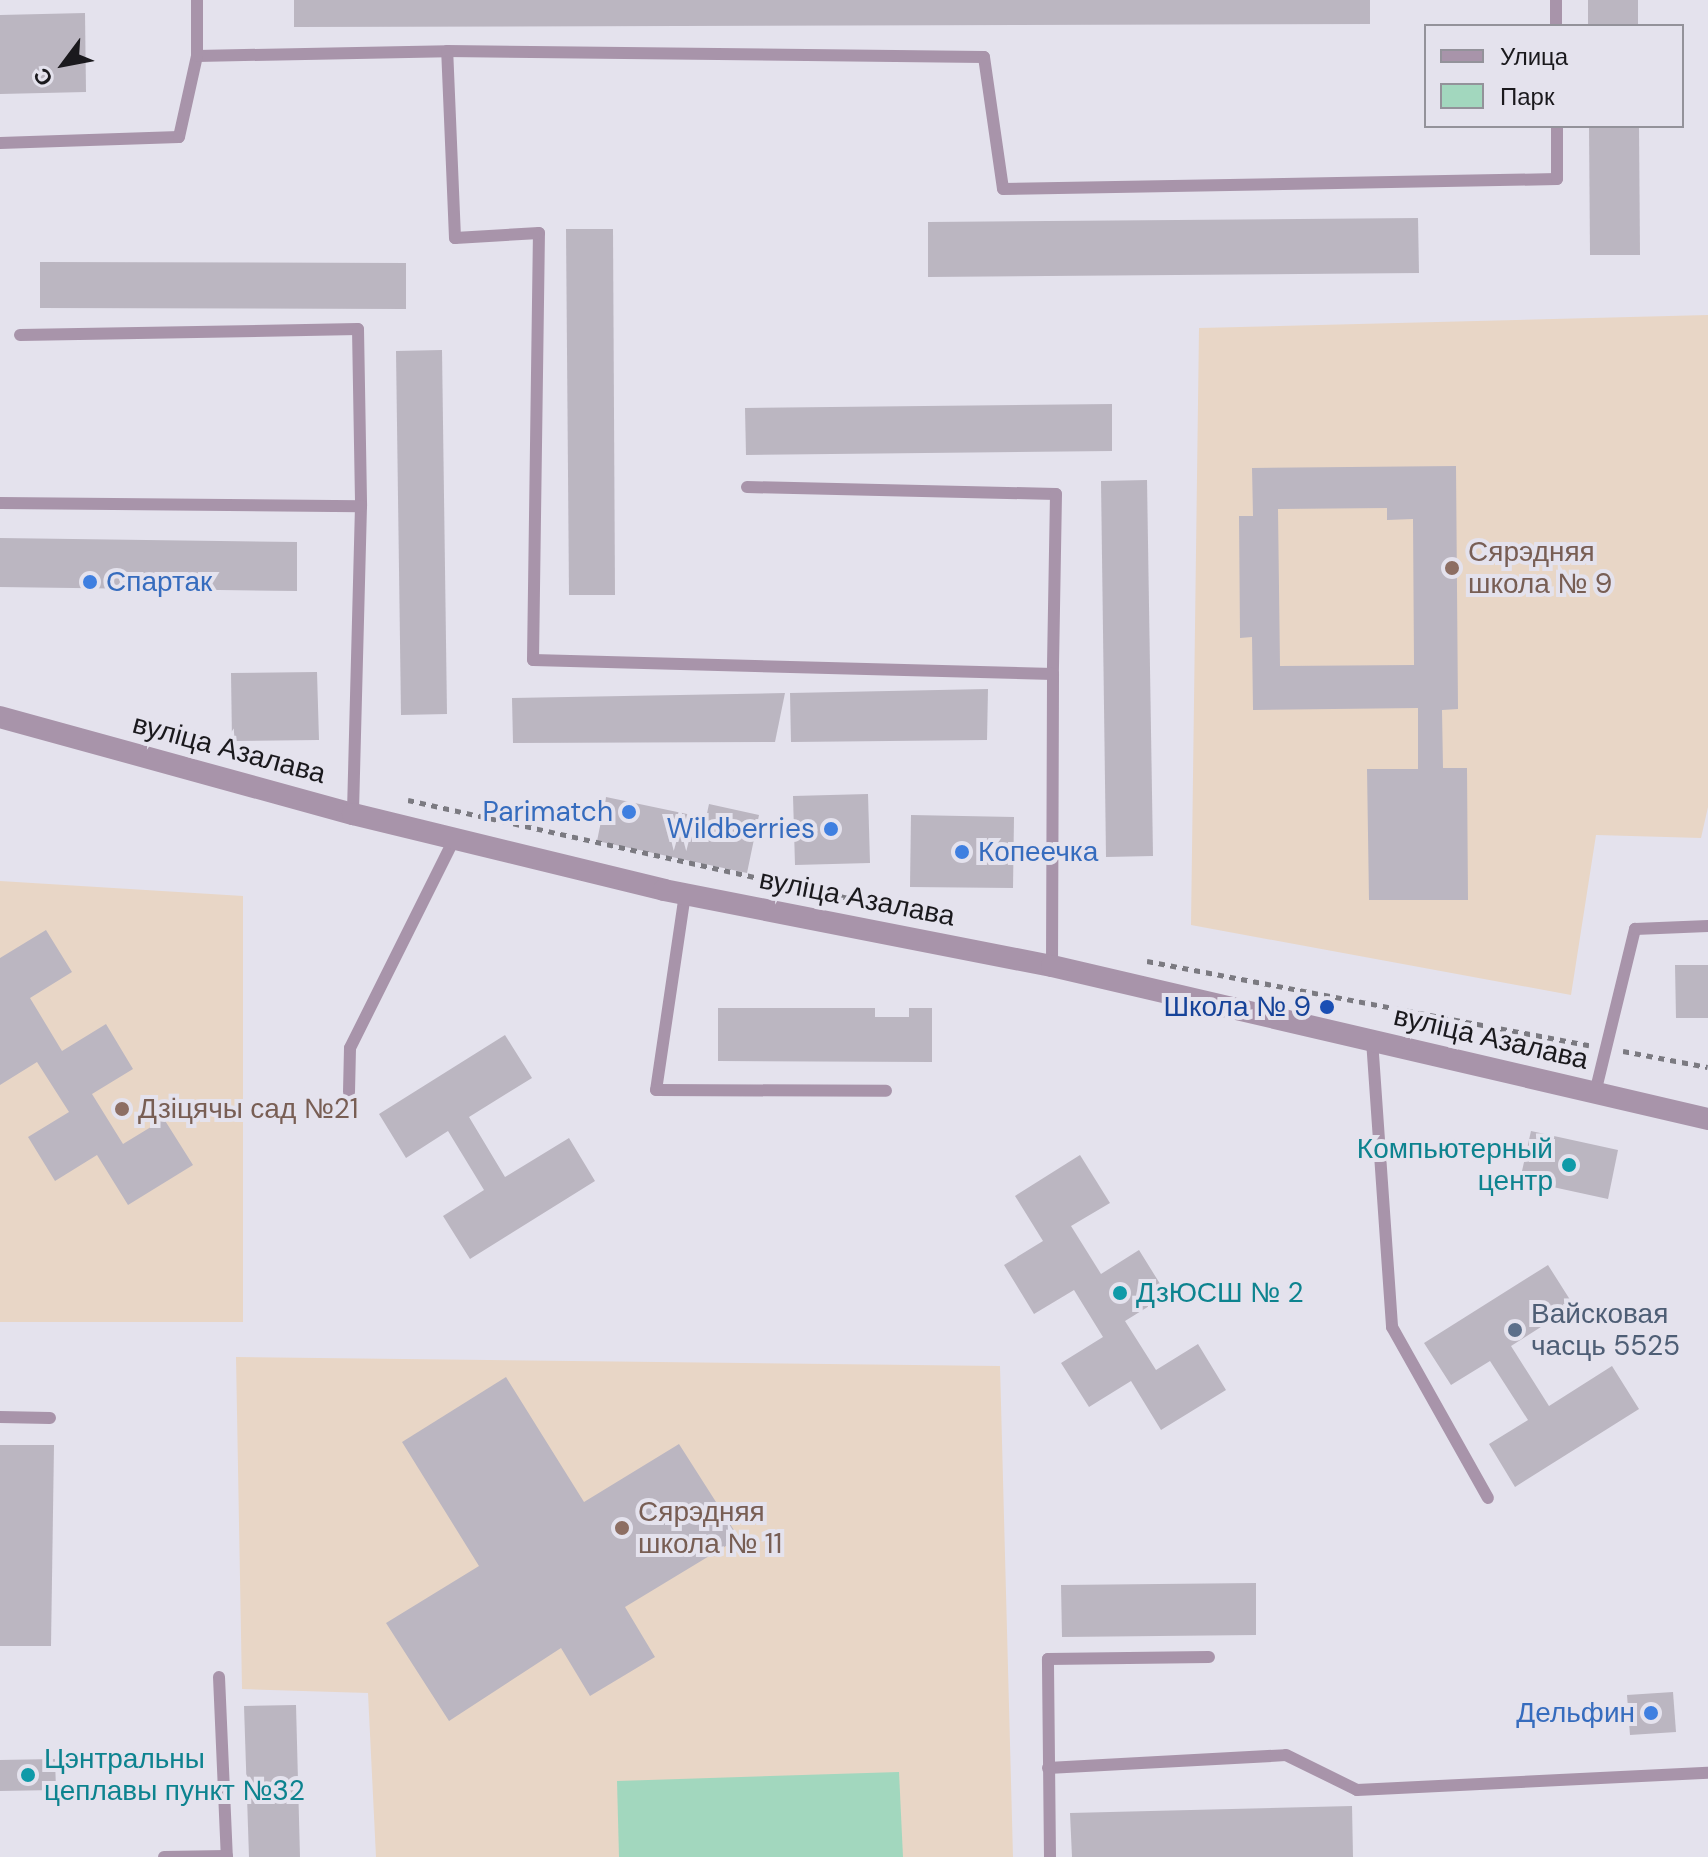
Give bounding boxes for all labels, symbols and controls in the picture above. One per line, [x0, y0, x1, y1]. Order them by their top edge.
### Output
north arrow [24, 24, 104, 104]
legend [1424, 24, 1684, 128]
text: Улица [1500, 41, 1568, 72]
text: С [27, 63, 60, 91]
text: Парк [1500, 81, 1554, 112]
place label: Сярэдняя школа № 9 [1468, 535, 1612, 601]
marker: Сярэдняя школа № 9 [1443, 559, 1461, 577]
place label: Спартак [106, 565, 212, 599]
marker: Спартак [81, 573, 99, 591]
street label: вуліца Азалава [129, 707, 329, 791]
place label: Parimatch [483, 795, 613, 829]
marker: Parimatch [620, 803, 638, 821]
place label: Wildberries [667, 812, 815, 846]
marker: Wildberries [822, 820, 840, 838]
place label: Копеечка [978, 835, 1098, 869]
marker: Копеечка [953, 843, 971, 861]
street label: вуліца Азалава [756, 863, 958, 933]
place label: Школа № 9 [1163, 990, 1311, 1024]
marker: Школа № 9 [1318, 998, 1336, 1016]
street label: вуліца Азалава [1391, 999, 1591, 1077]
place label: Дзіцячы сад №21 [138, 1092, 359, 1126]
marker: Дзіцячы сад №21 [113, 1100, 131, 1118]
place label: Компьютерный центр [1357, 1132, 1553, 1198]
marker: Компьютерный центр [1560, 1156, 1578, 1174]
place label: ДзЮСШ № 2 [1136, 1276, 1304, 1310]
marker: ДзЮСШ № 2 [1111, 1284, 1129, 1302]
place label: Вайсковая часць 5525 [1531, 1297, 1680, 1363]
marker: Вайсковая часць 5525 [1506, 1321, 1524, 1339]
place label: Сярэдняя школа № 11 [638, 1495, 782, 1561]
marker: Сярэдняя школа № 11 [613, 1519, 631, 1537]
place label: Дельфин [1516, 1696, 1635, 1730]
marker: Дельфин [1642, 1704, 1660, 1722]
place label: Цэнтральны цеплавы пункт №32 [44, 1742, 305, 1808]
marker: Цэнтральны цеплавы пункт №32 [19, 1766, 37, 1784]

